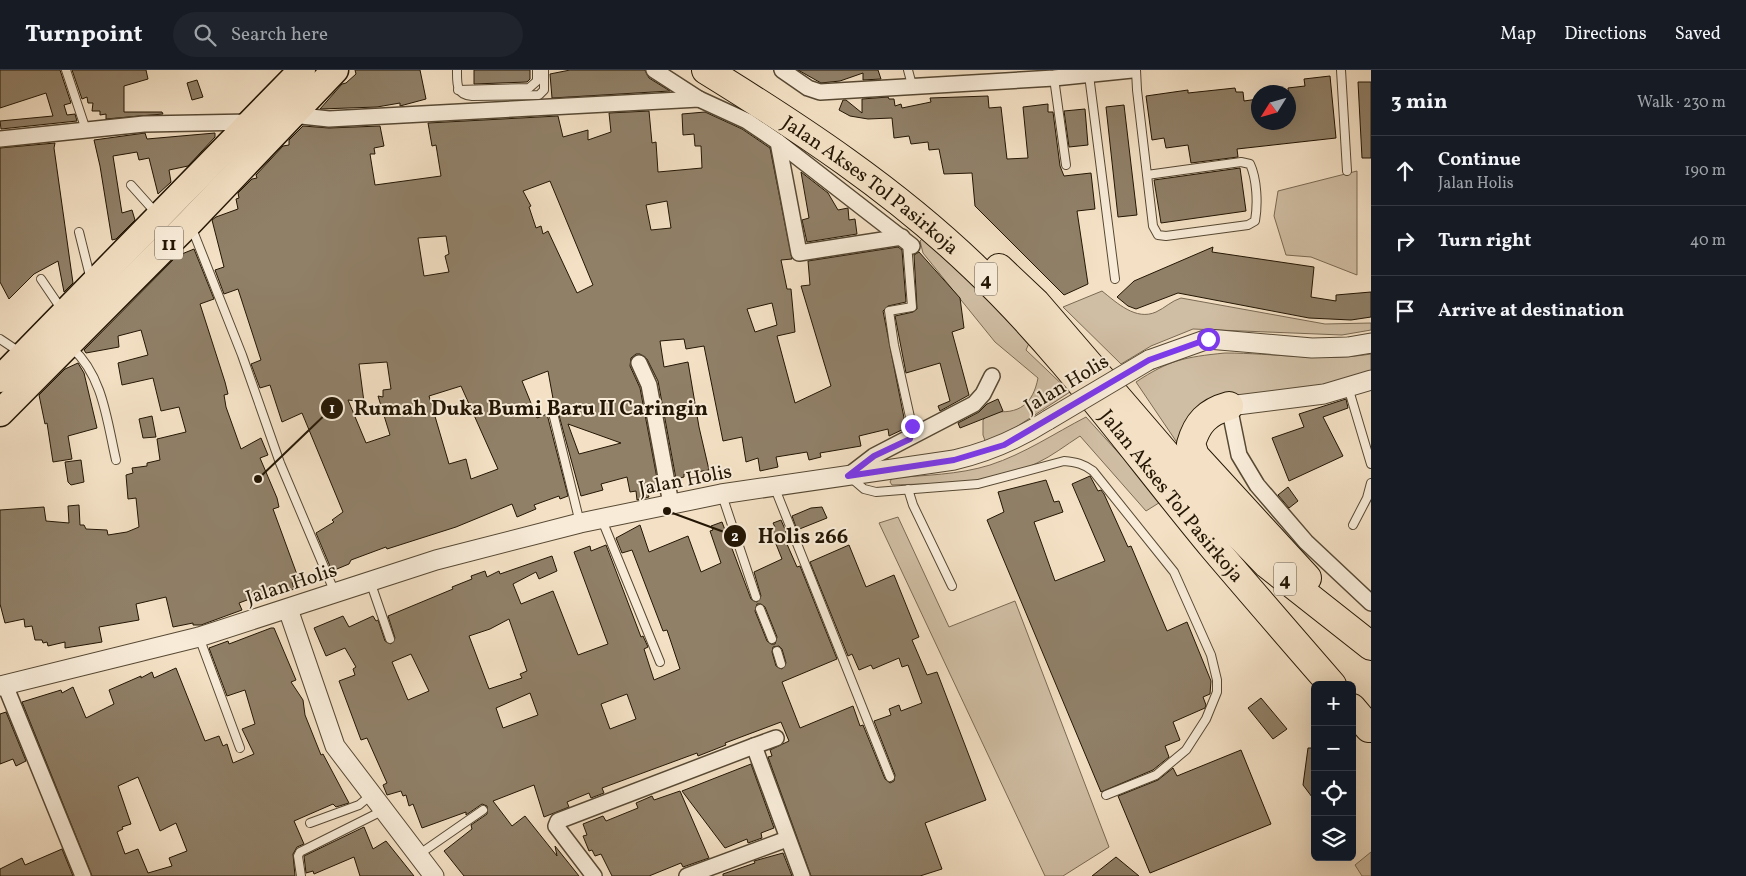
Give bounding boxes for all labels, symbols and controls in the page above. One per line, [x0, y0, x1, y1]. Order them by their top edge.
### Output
search box [173, 12, 523, 57]
text: Turnpoint [25, 18, 143, 52]
icon: search [191, 21, 219, 49]
text: Search here [231, 22, 328, 48]
text: Map [1500, 22, 1536, 47]
text: Directions [1564, 22, 1647, 47]
text: Saved [1675, 22, 1721, 47]
north arrow [1251, 85, 1296, 130]
text: 3 min [1391, 88, 1447, 117]
text: Walk · 230 m [1637, 92, 1726, 114]
street label: Jalan Akses Tol Pasirkoja [776, 110, 964, 262]
text: Continue [1438, 147, 1521, 173]
icon: ahead [1391, 157, 1419, 185]
text: 190 m [1684, 160, 1726, 182]
text: Jalan Holis [1438, 173, 1514, 195]
road number: 11 [155, 226, 183, 260]
icon: right [1391, 227, 1419, 255]
text: Turn right [1438, 228, 1531, 254]
text: 40 m [1690, 230, 1726, 252]
road number: 4 [975, 262, 997, 295]
icon: arrive [1391, 297, 1419, 325]
text: Arrive at destination [1438, 298, 1624, 324]
route start [1197, 328, 1220, 351]
street label: Jalan Holis [1019, 348, 1115, 421]
callout: Rumah Duka Bumi Baru II Caringin [319, 390, 719, 426]
text: Rumah Duka Bumi Baru II Caringin [354, 395, 708, 424]
text: 1 [329, 399, 335, 420]
street label: Jalan Akses Tol Pasirkoja [1092, 404, 1249, 589]
route end [901, 415, 924, 438]
street label: Jalan Holis [636, 458, 734, 504]
callout: Holis 266 [723, 518, 858, 554]
text: Holis 266 [758, 523, 848, 552]
text: 2 [731, 527, 739, 548]
street label: Jalan Holis [242, 557, 341, 613]
road number: 4 [1274, 562, 1296, 596]
map controls [1311, 681, 1356, 861]
button: + [1311, 681, 1356, 726]
button: − [1311, 726, 1356, 771]
button: locate [1311, 771, 1356, 816]
button: layers [1311, 816, 1356, 861]

